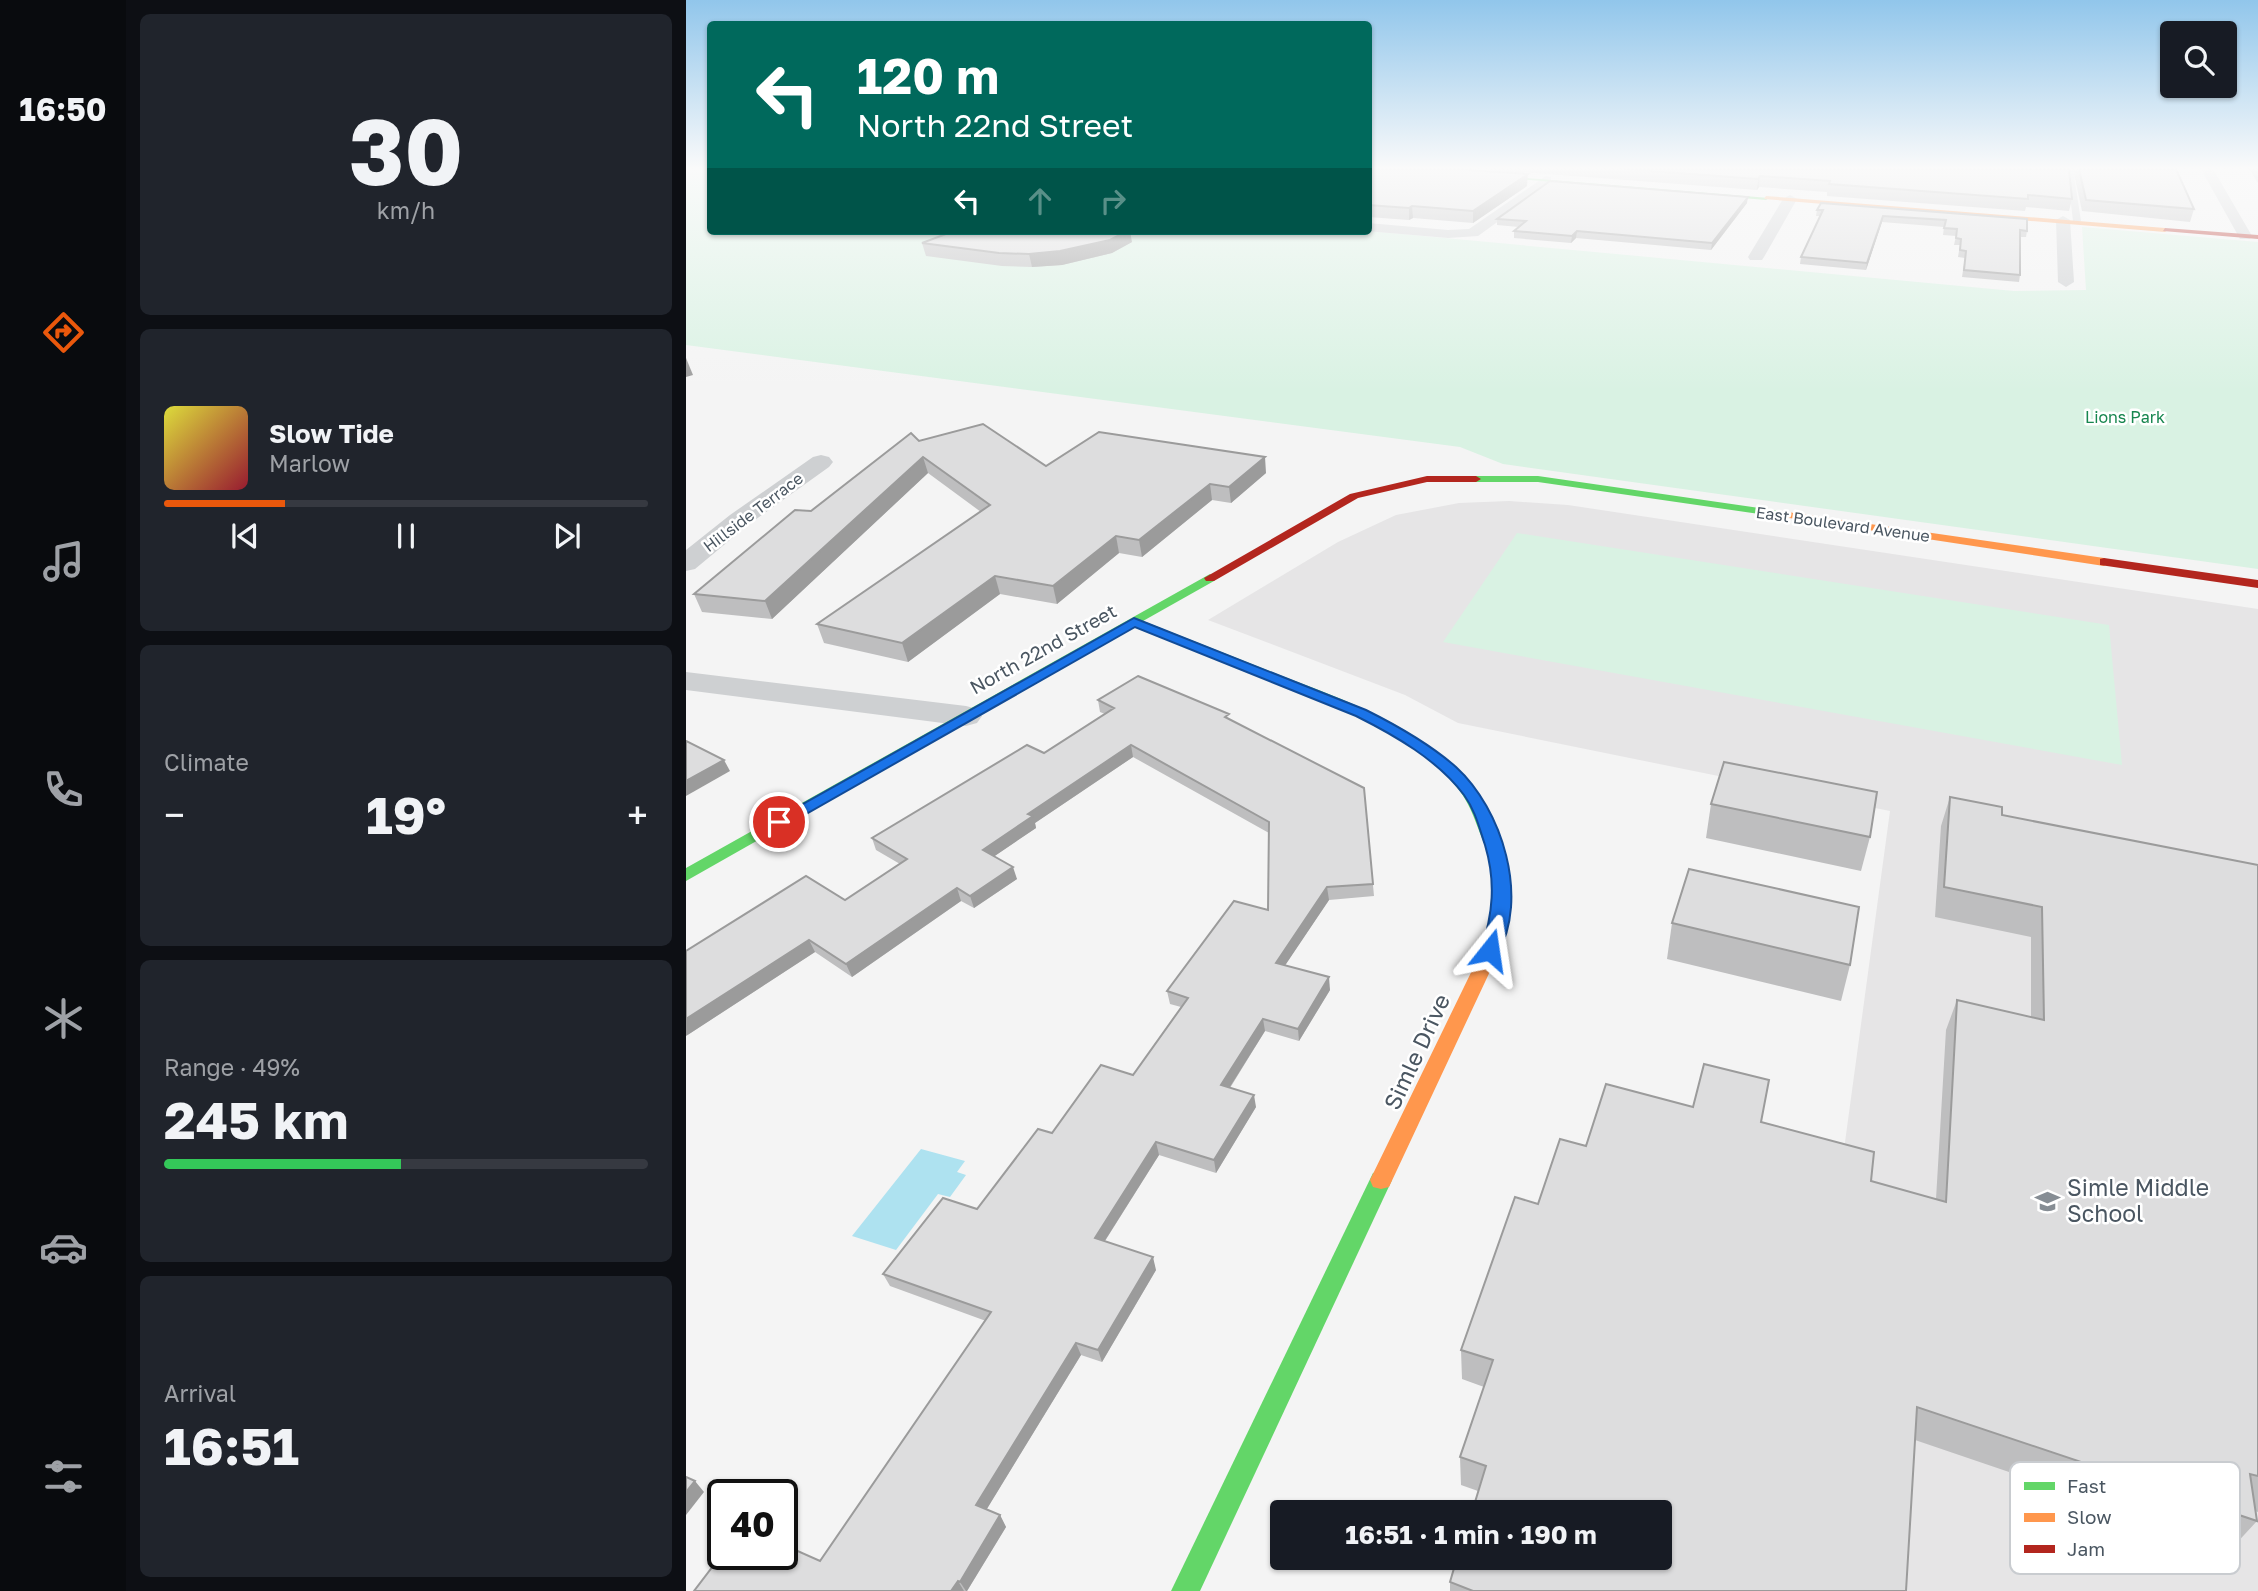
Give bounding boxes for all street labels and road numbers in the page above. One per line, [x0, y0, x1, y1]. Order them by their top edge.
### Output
street label: Hillside Terrace [699, 468, 807, 556]
street label: East Boulevard Avenue [1755, 502, 1931, 546]
street label: North 22nd Street [965, 599, 1120, 698]
street label: Simle Drive [1377, 989, 1455, 1114]

